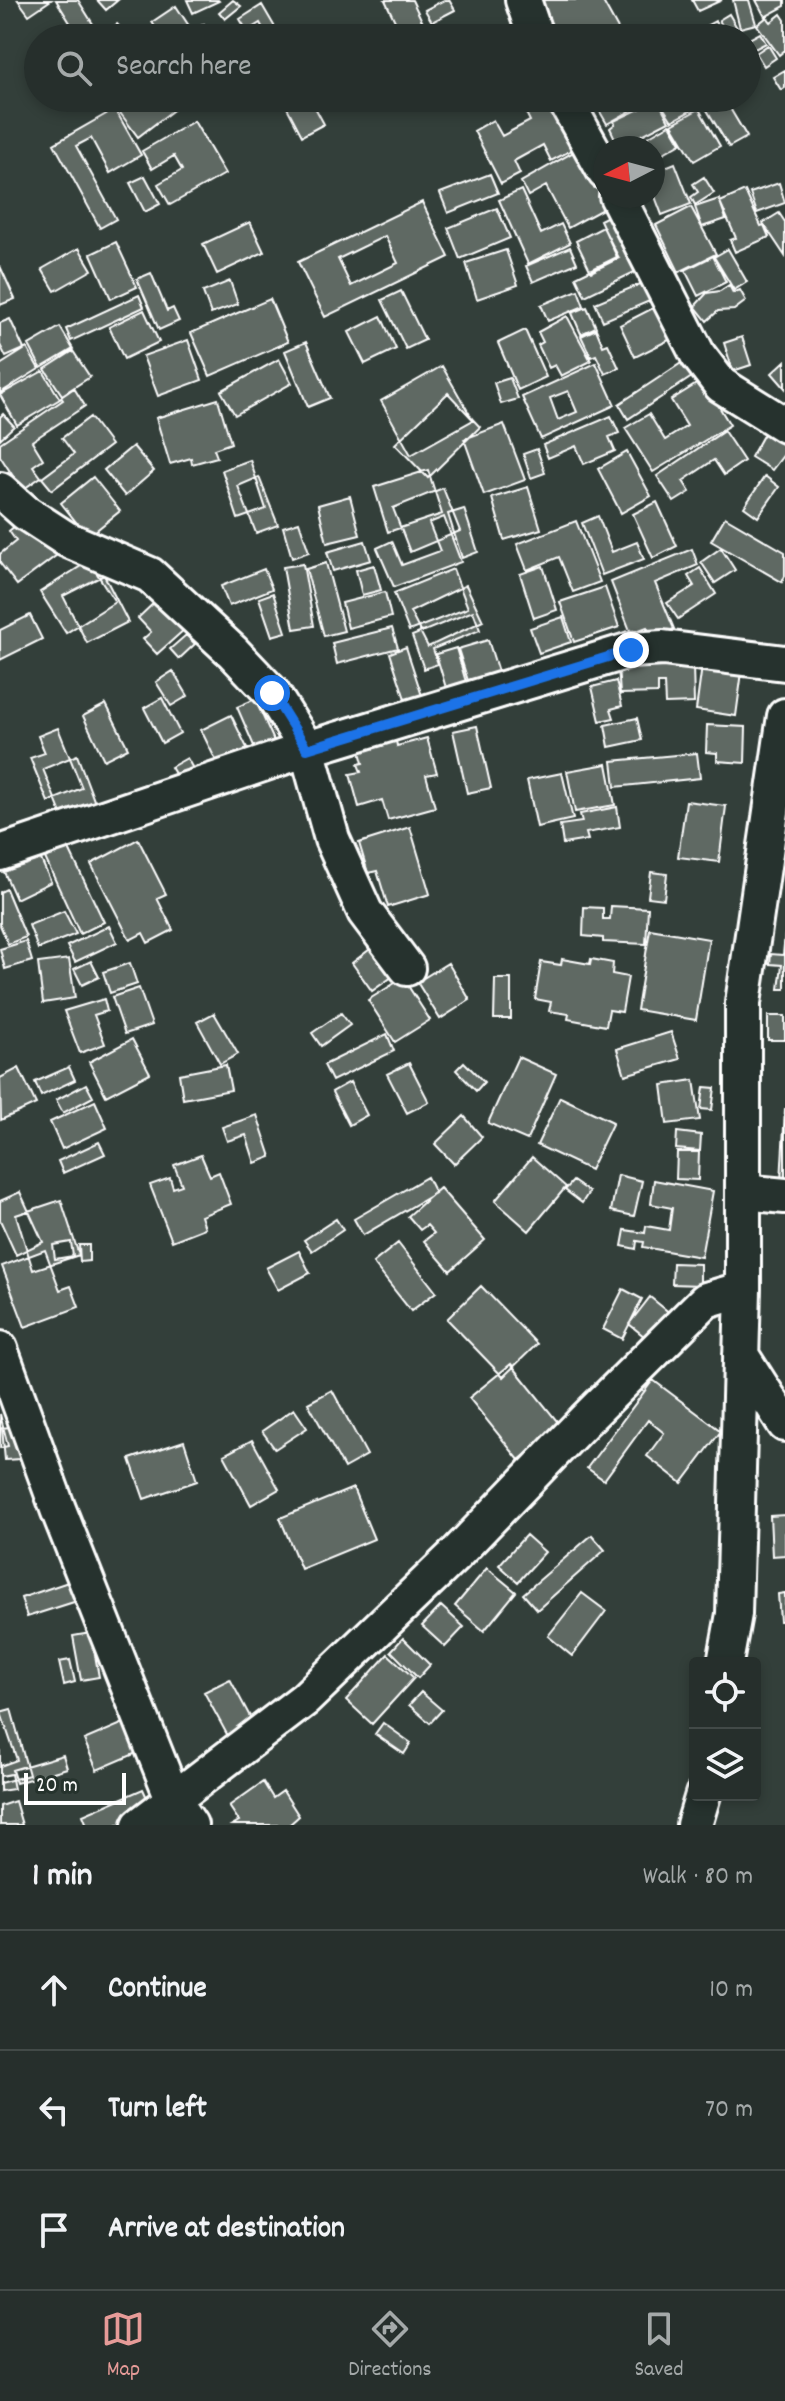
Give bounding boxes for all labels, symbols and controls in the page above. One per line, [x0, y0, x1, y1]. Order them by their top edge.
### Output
search box [24, 24, 761, 112]
icon: search [52, 46, 96, 90]
text: Search here [116, 47, 252, 90]
north arrow [593, 136, 665, 208]
route end [613, 632, 649, 668]
route start [254, 675, 290, 711]
map controls [689, 1657, 761, 1801]
button: locate [689, 1657, 761, 1729]
button: layers [689, 1729, 761, 1801]
scale bar [24, 1769, 126, 1805]
text: 20 m [36, 1771, 78, 1802]
text: 1 min [32, 1853, 93, 1902]
text: Walk · 80 m [643, 1859, 753, 1896]
icon: ahead [32, 1968, 76, 2012]
text: Continue [108, 1969, 207, 2012]
text: 10 m [709, 1972, 753, 2009]
icon: left [32, 2088, 76, 2132]
text: Turn left [108, 2089, 207, 2132]
text: 70 m [705, 2092, 753, 2129]
icon: arrive [32, 2208, 76, 2252]
text: Arrive at destination [108, 2209, 345, 2252]
tab: Map [101, 2307, 145, 2386]
tab: Directions [348, 2307, 432, 2386]
tab: Saved [634, 2307, 684, 2386]

